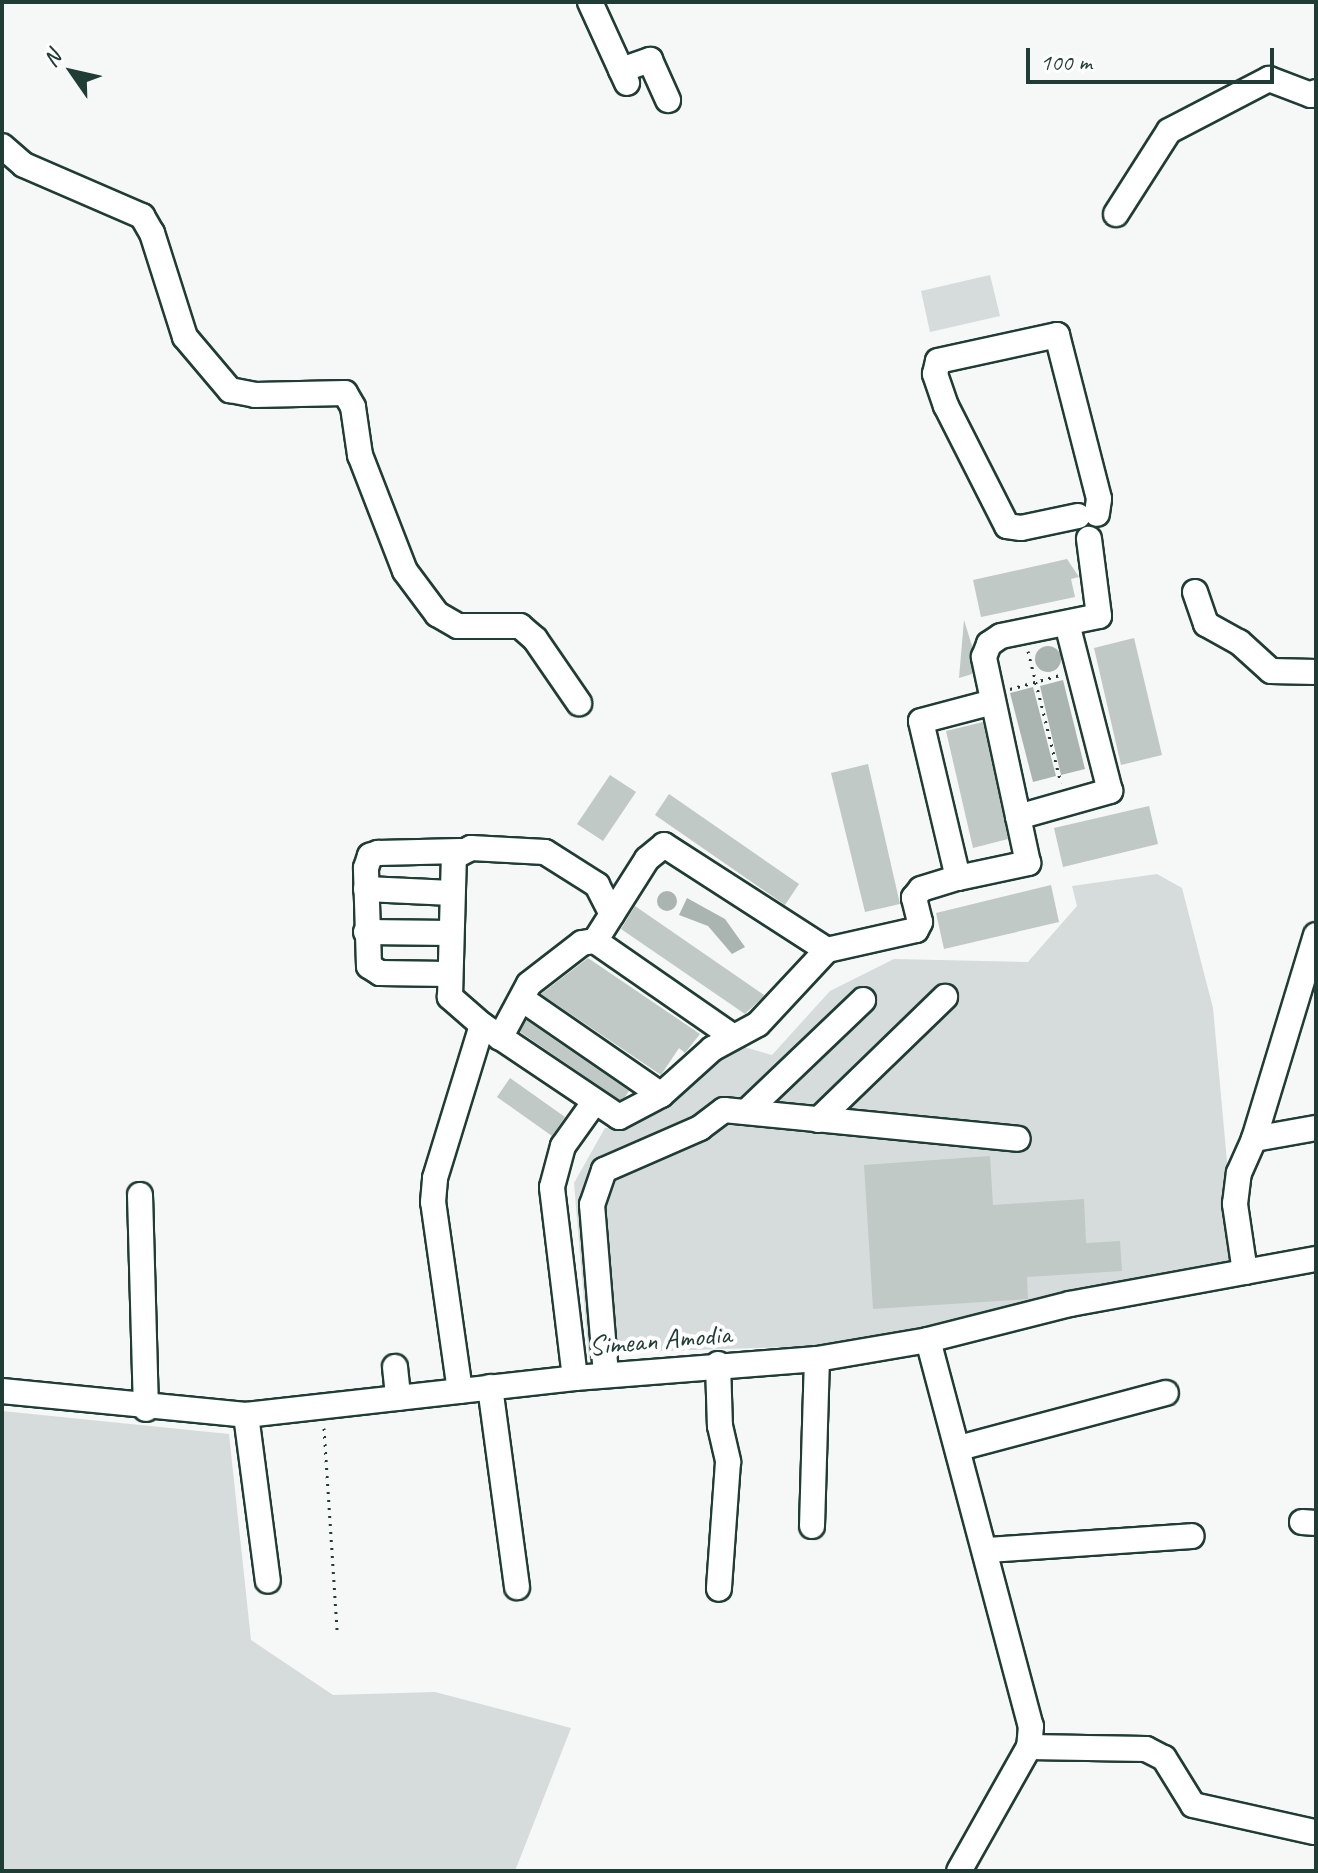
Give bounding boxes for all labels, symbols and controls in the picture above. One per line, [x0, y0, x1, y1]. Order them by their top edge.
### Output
north arrow [32, 32, 112, 112]
scale bar [1030, 32, 1278, 82]
text: N [37, 45, 68, 72]
text: 100 m [1040, 47, 1092, 77]
street label: Simean Amodia [587, 1317, 733, 1363]

